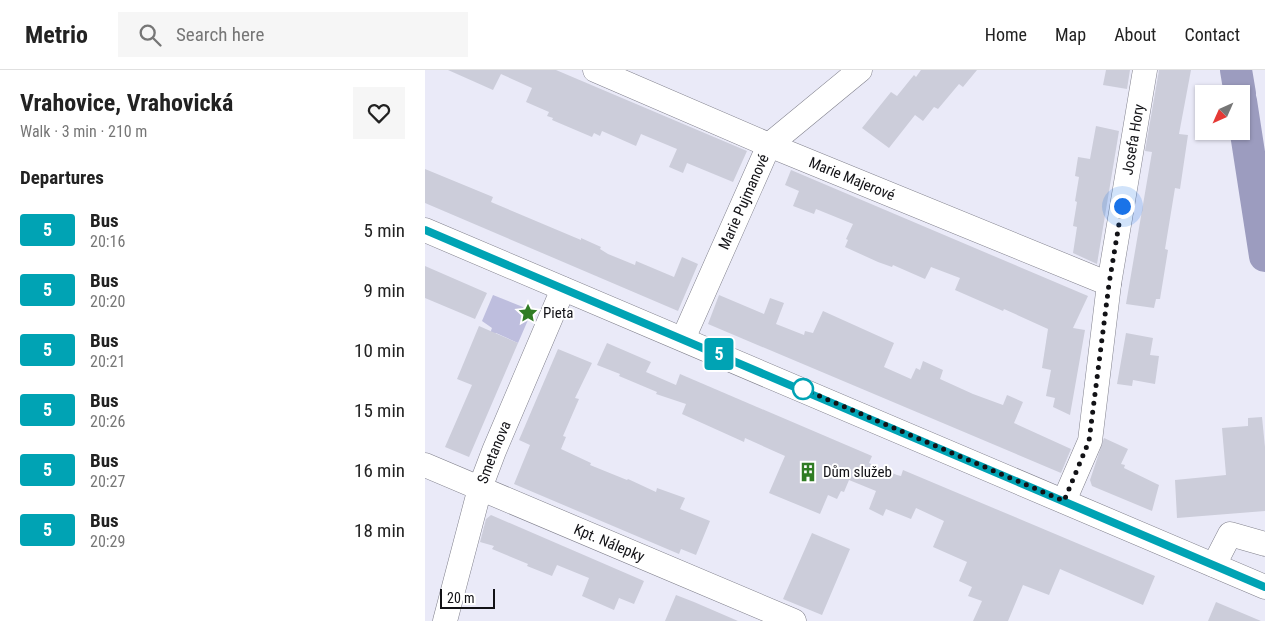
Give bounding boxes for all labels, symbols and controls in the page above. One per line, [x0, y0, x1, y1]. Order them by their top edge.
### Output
search box [118, 12, 468, 57]
text: Metrio [25, 21, 88, 49]
icon: search [136, 21, 164, 49]
text: Search here [176, 23, 264, 46]
text: Home [985, 24, 1027, 45]
text: Map [1055, 24, 1086, 45]
text: About [1114, 24, 1156, 45]
text: Contact [1184, 24, 1240, 45]
north arrow [1195, 85, 1250, 140]
map controls [1195, 85, 1250, 140]
button: heart [353, 87, 405, 139]
text: Vrahovice, Vrahovická [20, 89, 233, 117]
street label: Josefa Hory [1118, 103, 1148, 176]
text: Walk · 3 min · 210 m [20, 122, 147, 141]
street label: Marie Pujmanové [715, 151, 773, 252]
street label: Marie Majerové [806, 153, 897, 204]
text: Departures [20, 166, 104, 189]
your location [1110, 194, 1135, 219]
text: Bus [90, 209, 119, 232]
text: 5 [43, 219, 52, 240]
text: 5 min [363, 219, 405, 242]
text: 20:16 [90, 232, 125, 251]
text: Bus [90, 269, 119, 292]
text: 5 [43, 279, 52, 300]
text: 9 min [363, 279, 405, 302]
text: 20:20 [90, 292, 125, 311]
place icon: Pieta [517, 302, 539, 324]
place label: Pieta [543, 304, 573, 322]
text: Bus [90, 329, 119, 352]
line badge: 5 [703, 338, 735, 370]
text: 5 [43, 339, 52, 360]
text: 10 min [354, 339, 405, 362]
text: 5 [714, 343, 724, 364]
text: 20:21 [90, 352, 125, 371]
unlabelled marker [792, 378, 814, 400]
text: Bus [90, 389, 119, 412]
text: 5 [43, 399, 52, 420]
text: 15 min [354, 399, 405, 422]
text: 20:26 [90, 412, 125, 431]
street label: Smetanova [474, 418, 515, 486]
text: Bus [90, 449, 119, 472]
text: 5 [43, 459, 52, 480]
text: 16 min [354, 459, 405, 482]
building icon: Dům služeb [797, 461, 819, 483]
place label: Dům služeb [823, 463, 892, 481]
text: 20:27 [90, 472, 125, 491]
text: Bus [90, 509, 119, 532]
text: 5 [43, 519, 52, 540]
text: 18 min [354, 519, 405, 542]
street label: Kpt. Nálepky [571, 520, 647, 566]
text: 20:29 [90, 532, 125, 551]
scale bar [440, 586, 495, 609]
text: 20 m [447, 590, 475, 606]

